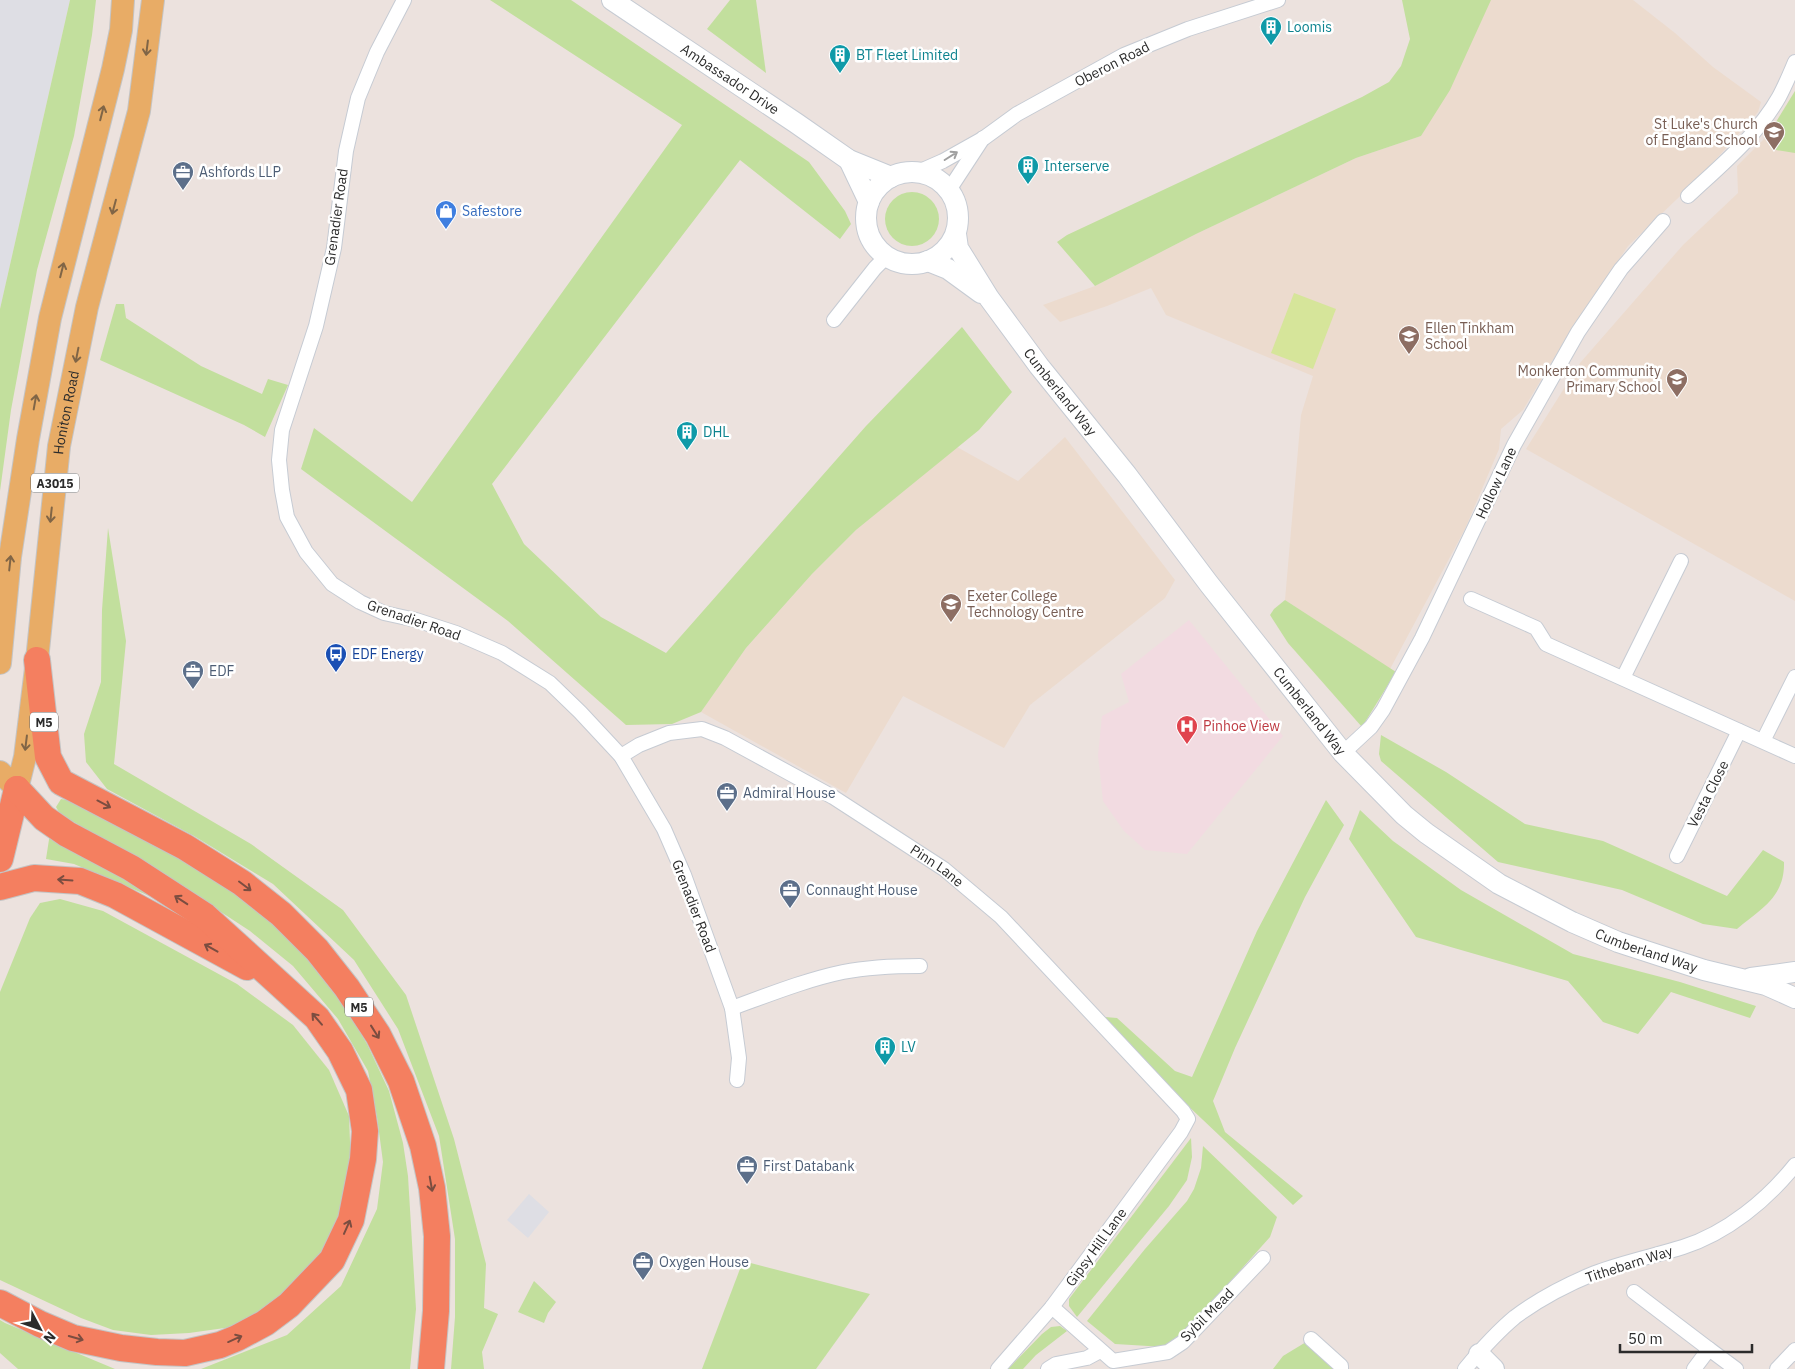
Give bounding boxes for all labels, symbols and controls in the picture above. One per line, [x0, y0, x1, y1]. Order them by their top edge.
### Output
building icon: Loomis [1259, 15, 1283, 46]
place label: Loomis [1287, 18, 1332, 36]
street label: Oberon Road [1071, 37, 1153, 91]
one-way arrow [142, 40, 152, 56]
street label: Ambassador Drive [677, 40, 783, 118]
building icon: BT Fleet Limited [828, 43, 852, 74]
place label: BT Fleet Limited [856, 46, 958, 64]
one-way arrow [98, 105, 107, 121]
place label: St Luke's Church of England School [1646, 115, 1758, 149]
school or university icon: St Luke's Church of England School [1762, 120, 1786, 151]
one-way arrow [944, 151, 958, 161]
building icon: Interserve [1016, 154, 1040, 185]
place label: Interserve [1044, 157, 1110, 175]
office icon: Ashfords LLP [171, 160, 195, 191]
place label: Ashfords LLP [199, 163, 281, 181]
street label: Grenadier Road [320, 167, 352, 267]
one-way arrow [108, 199, 118, 215]
shop icon: Safestore [434, 199, 458, 230]
place label: Safestore [462, 202, 522, 220]
one-way arrow [58, 263, 67, 279]
place label: Ellen Tinkham School [1425, 319, 1514, 353]
school or university icon: Ellen Tinkham School [1397, 324, 1421, 355]
street label: Cumberland Way [1020, 345, 1101, 440]
one-way arrow [72, 346, 82, 362]
place label: Monkerton Community Primary School [1518, 362, 1661, 396]
school or university icon: Monkerton Community Primary School [1665, 367, 1689, 398]
street label: Honiton Road [49, 369, 83, 455]
one-way arrow [30, 394, 40, 410]
building icon: DHL [675, 420, 699, 451]
place label: DHL [703, 423, 729, 441]
street label: Hollow Lane [1472, 444, 1521, 522]
road number: A3015 [31, 473, 79, 492]
one-way arrow [46, 507, 56, 523]
one-way arrow [5, 555, 15, 571]
place label: Exeter College Technology Centre [967, 587, 1084, 621]
school or university icon: Exeter College Technology Centre [939, 592, 963, 623]
street label: Grenadier Road [365, 596, 463, 644]
bus stop icon: EDF Energy [324, 642, 348, 673]
place label: EDF Energy [352, 645, 424, 663]
office icon: EDF [181, 659, 205, 690]
place label: EDF [209, 662, 235, 680]
street label: Cumberland Way [1269, 663, 1350, 759]
road number: M5 [30, 712, 58, 732]
hospital icon: Pinhoe View [1175, 714, 1199, 745]
place label: Pinhoe View [1203, 717, 1280, 735]
one-way arrow [21, 735, 31, 751]
street label: Vesta Close [1683, 757, 1733, 831]
office icon: Admiral House [715, 781, 739, 812]
place label: Admiral House [743, 784, 836, 802]
one-way arrow [97, 799, 112, 809]
street label: Pinn Lane [907, 841, 968, 891]
street label: Grenadier Road [668, 857, 720, 955]
one-way arrow [57, 876, 73, 885]
office icon: Connaught House [778, 878, 802, 909]
one-way arrow [238, 881, 252, 891]
place label: Connaught House [806, 881, 918, 899]
one-way arrow [174, 895, 188, 905]
street label: Cumberland Way [1592, 924, 1700, 976]
one-way arrow [204, 942, 219, 952]
road number: M5 [345, 998, 373, 1016]
one-way arrow [311, 1012, 322, 1025]
one-way arrow [370, 1025, 381, 1039]
building icon: LV [873, 1035, 897, 1066]
place label: LV [901, 1038, 916, 1056]
office icon: First Databank [735, 1154, 759, 1185]
place label: First Databank [763, 1157, 855, 1175]
one-way arrow [426, 1175, 436, 1191]
street label: Gipsy Hill Lane [1062, 1204, 1131, 1290]
one-way arrow [343, 1220, 353, 1235]
street label: Tithebarn Way [1583, 1241, 1675, 1287]
office icon: Oxygen House [631, 1250, 655, 1281]
place label: Oxygen House [659, 1253, 749, 1271]
street label: Sybil Mead [1176, 1284, 1238, 1346]
north arrow [15, 1304, 65, 1354]
scale bar [1620, 1322, 1752, 1354]
text: N [40, 1328, 60, 1347]
text: 50 m [1628, 1329, 1663, 1348]
one-way arrow [68, 1333, 84, 1343]
one-way arrow [227, 1333, 242, 1343]

